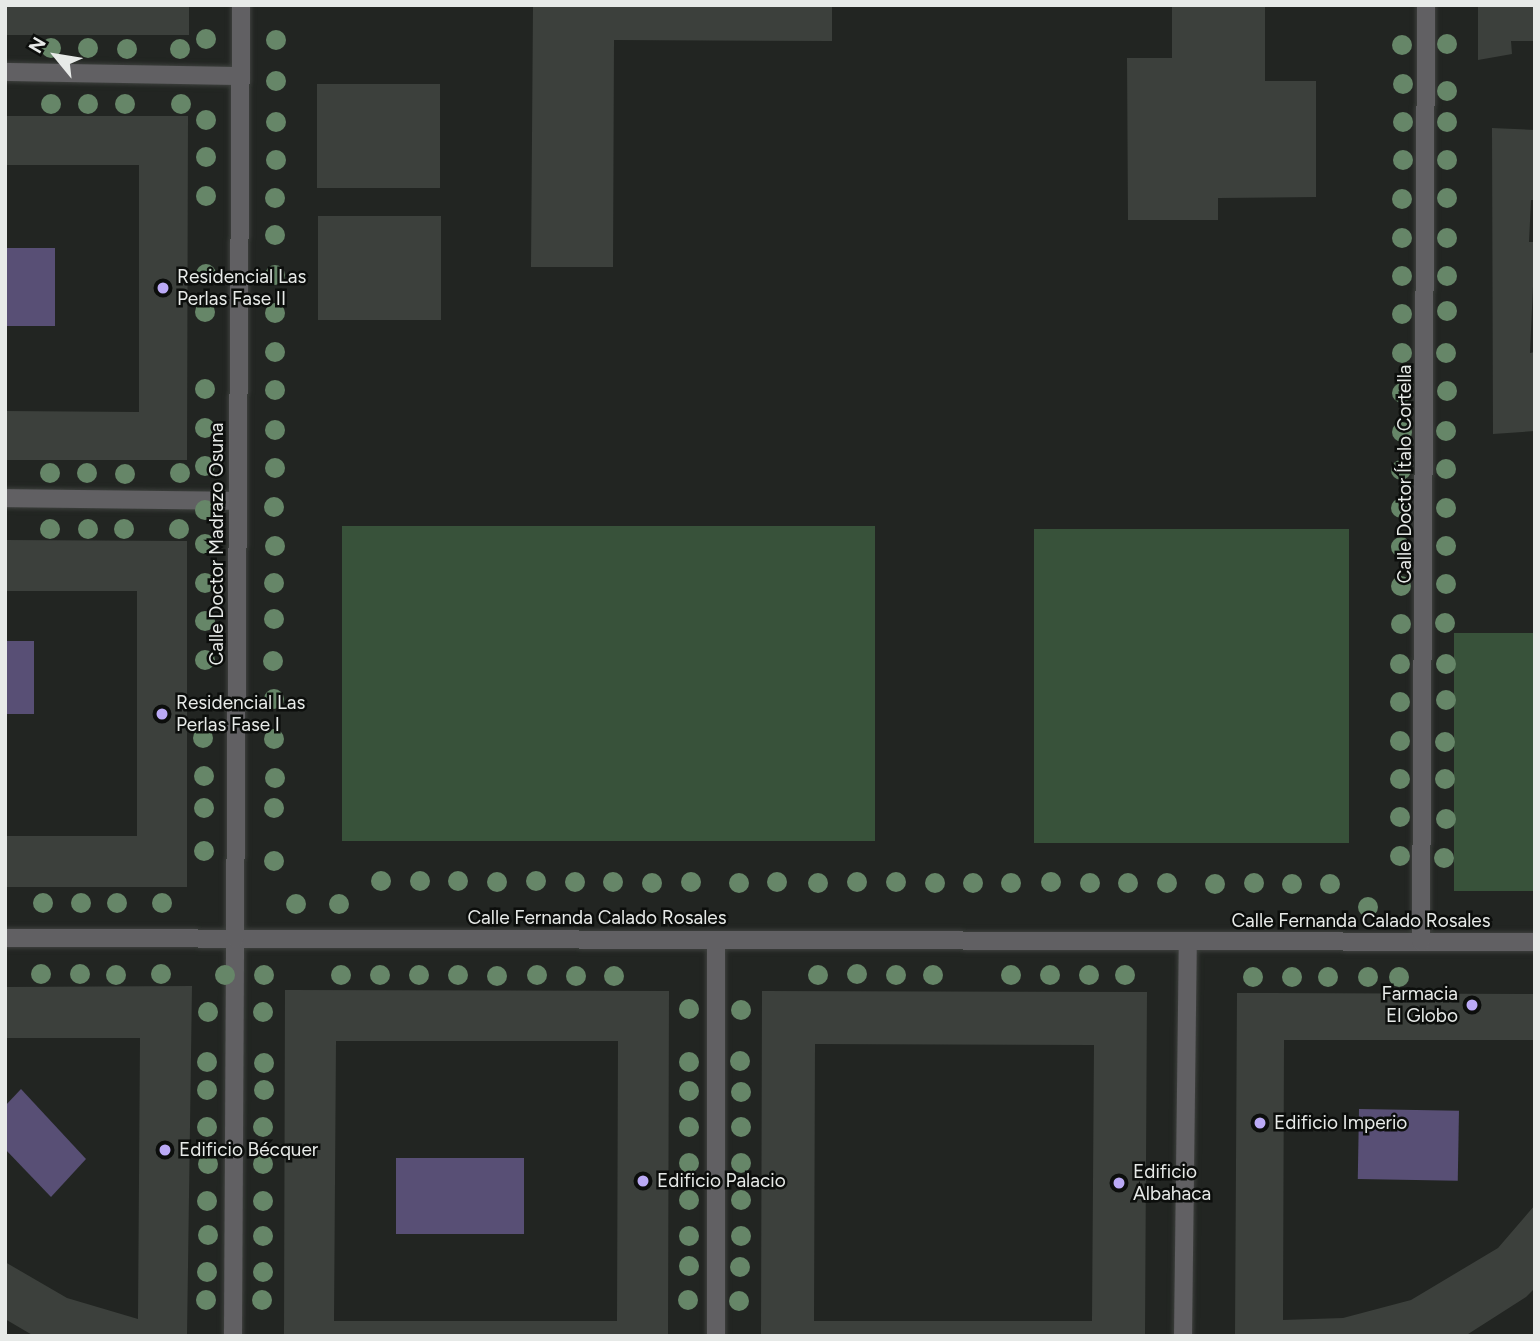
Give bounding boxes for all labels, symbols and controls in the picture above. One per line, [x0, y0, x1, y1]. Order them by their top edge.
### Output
north arrow [21, 21, 91, 91]
text: N [24, 33, 51, 57]
place label: Residencial Las Perlas Fase II [177, 266, 306, 310]
marker: Residencial Las Perlas Fase II [155, 280, 171, 296]
street label: Calle Doctor Ítalo Cortella [1394, 364, 1416, 584]
street label: Calle Doctor Madrazo Osuna [206, 423, 228, 665]
place label: Residencial Las Perlas Fase I [176, 692, 305, 736]
marker: Residencial Las Perlas Fase I [154, 706, 170, 722]
street label: Calle Fernanda Calado Rosales [467, 907, 727, 929]
street label: Calle Fernanda Calado Rosales [1231, 910, 1491, 932]
place label: Farmacia El Globo [1381, 983, 1458, 1027]
marker: Farmacia El Globo [1464, 997, 1480, 1013]
place label: Edificio Imperio [1274, 1112, 1407, 1134]
marker: Edificio Imperio [1252, 1115, 1268, 1131]
place label: Edificio Bécquer [179, 1139, 318, 1161]
marker: Edificio Bécquer [157, 1142, 173, 1158]
place label: Edificio Albahaca [1133, 1161, 1211, 1205]
place label: Edificio Palacio [657, 1170, 786, 1192]
marker: Edificio Palacio [635, 1173, 651, 1189]
marker: Edificio Albahaca [1111, 1175, 1127, 1191]

